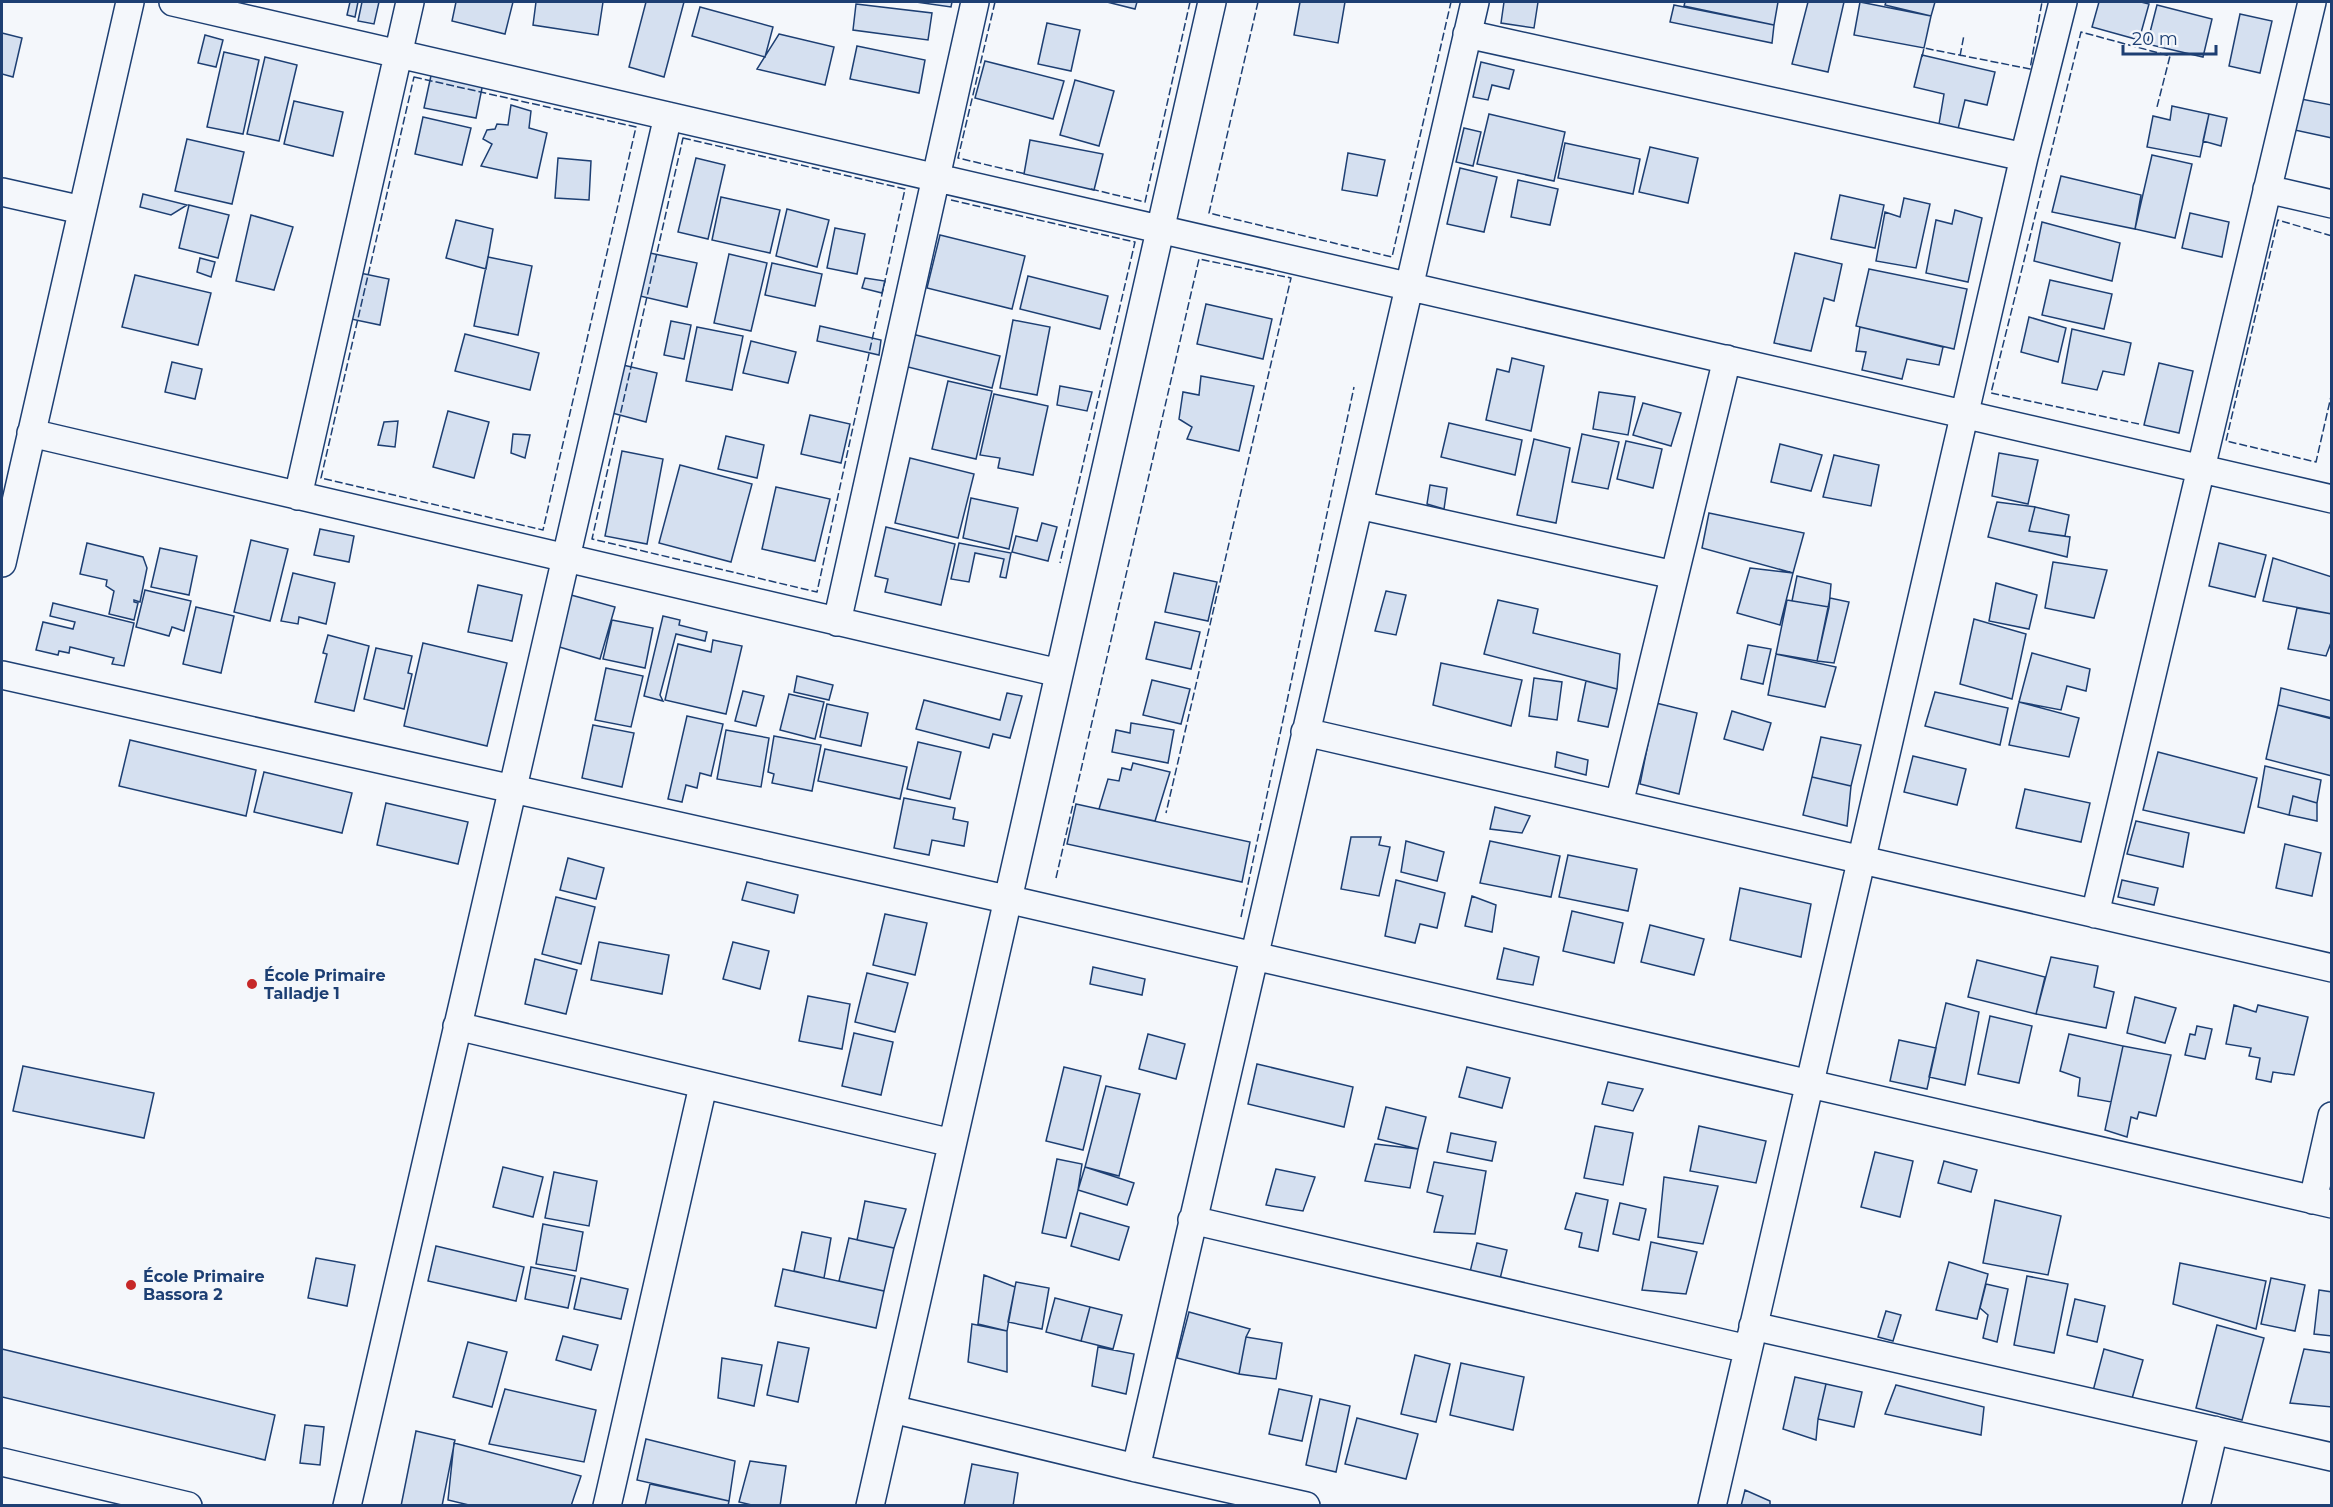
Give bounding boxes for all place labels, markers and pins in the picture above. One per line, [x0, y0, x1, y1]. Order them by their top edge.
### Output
place label: École Primaire Talladje 1 [264, 966, 385, 1003]
marker: École Primaire Talladje 1 [245, 977, 259, 991]
place label: École Primaire Bassora 2 [143, 1267, 264, 1304]
marker: École Primaire Bassora 2 [124, 1278, 138, 1292]

